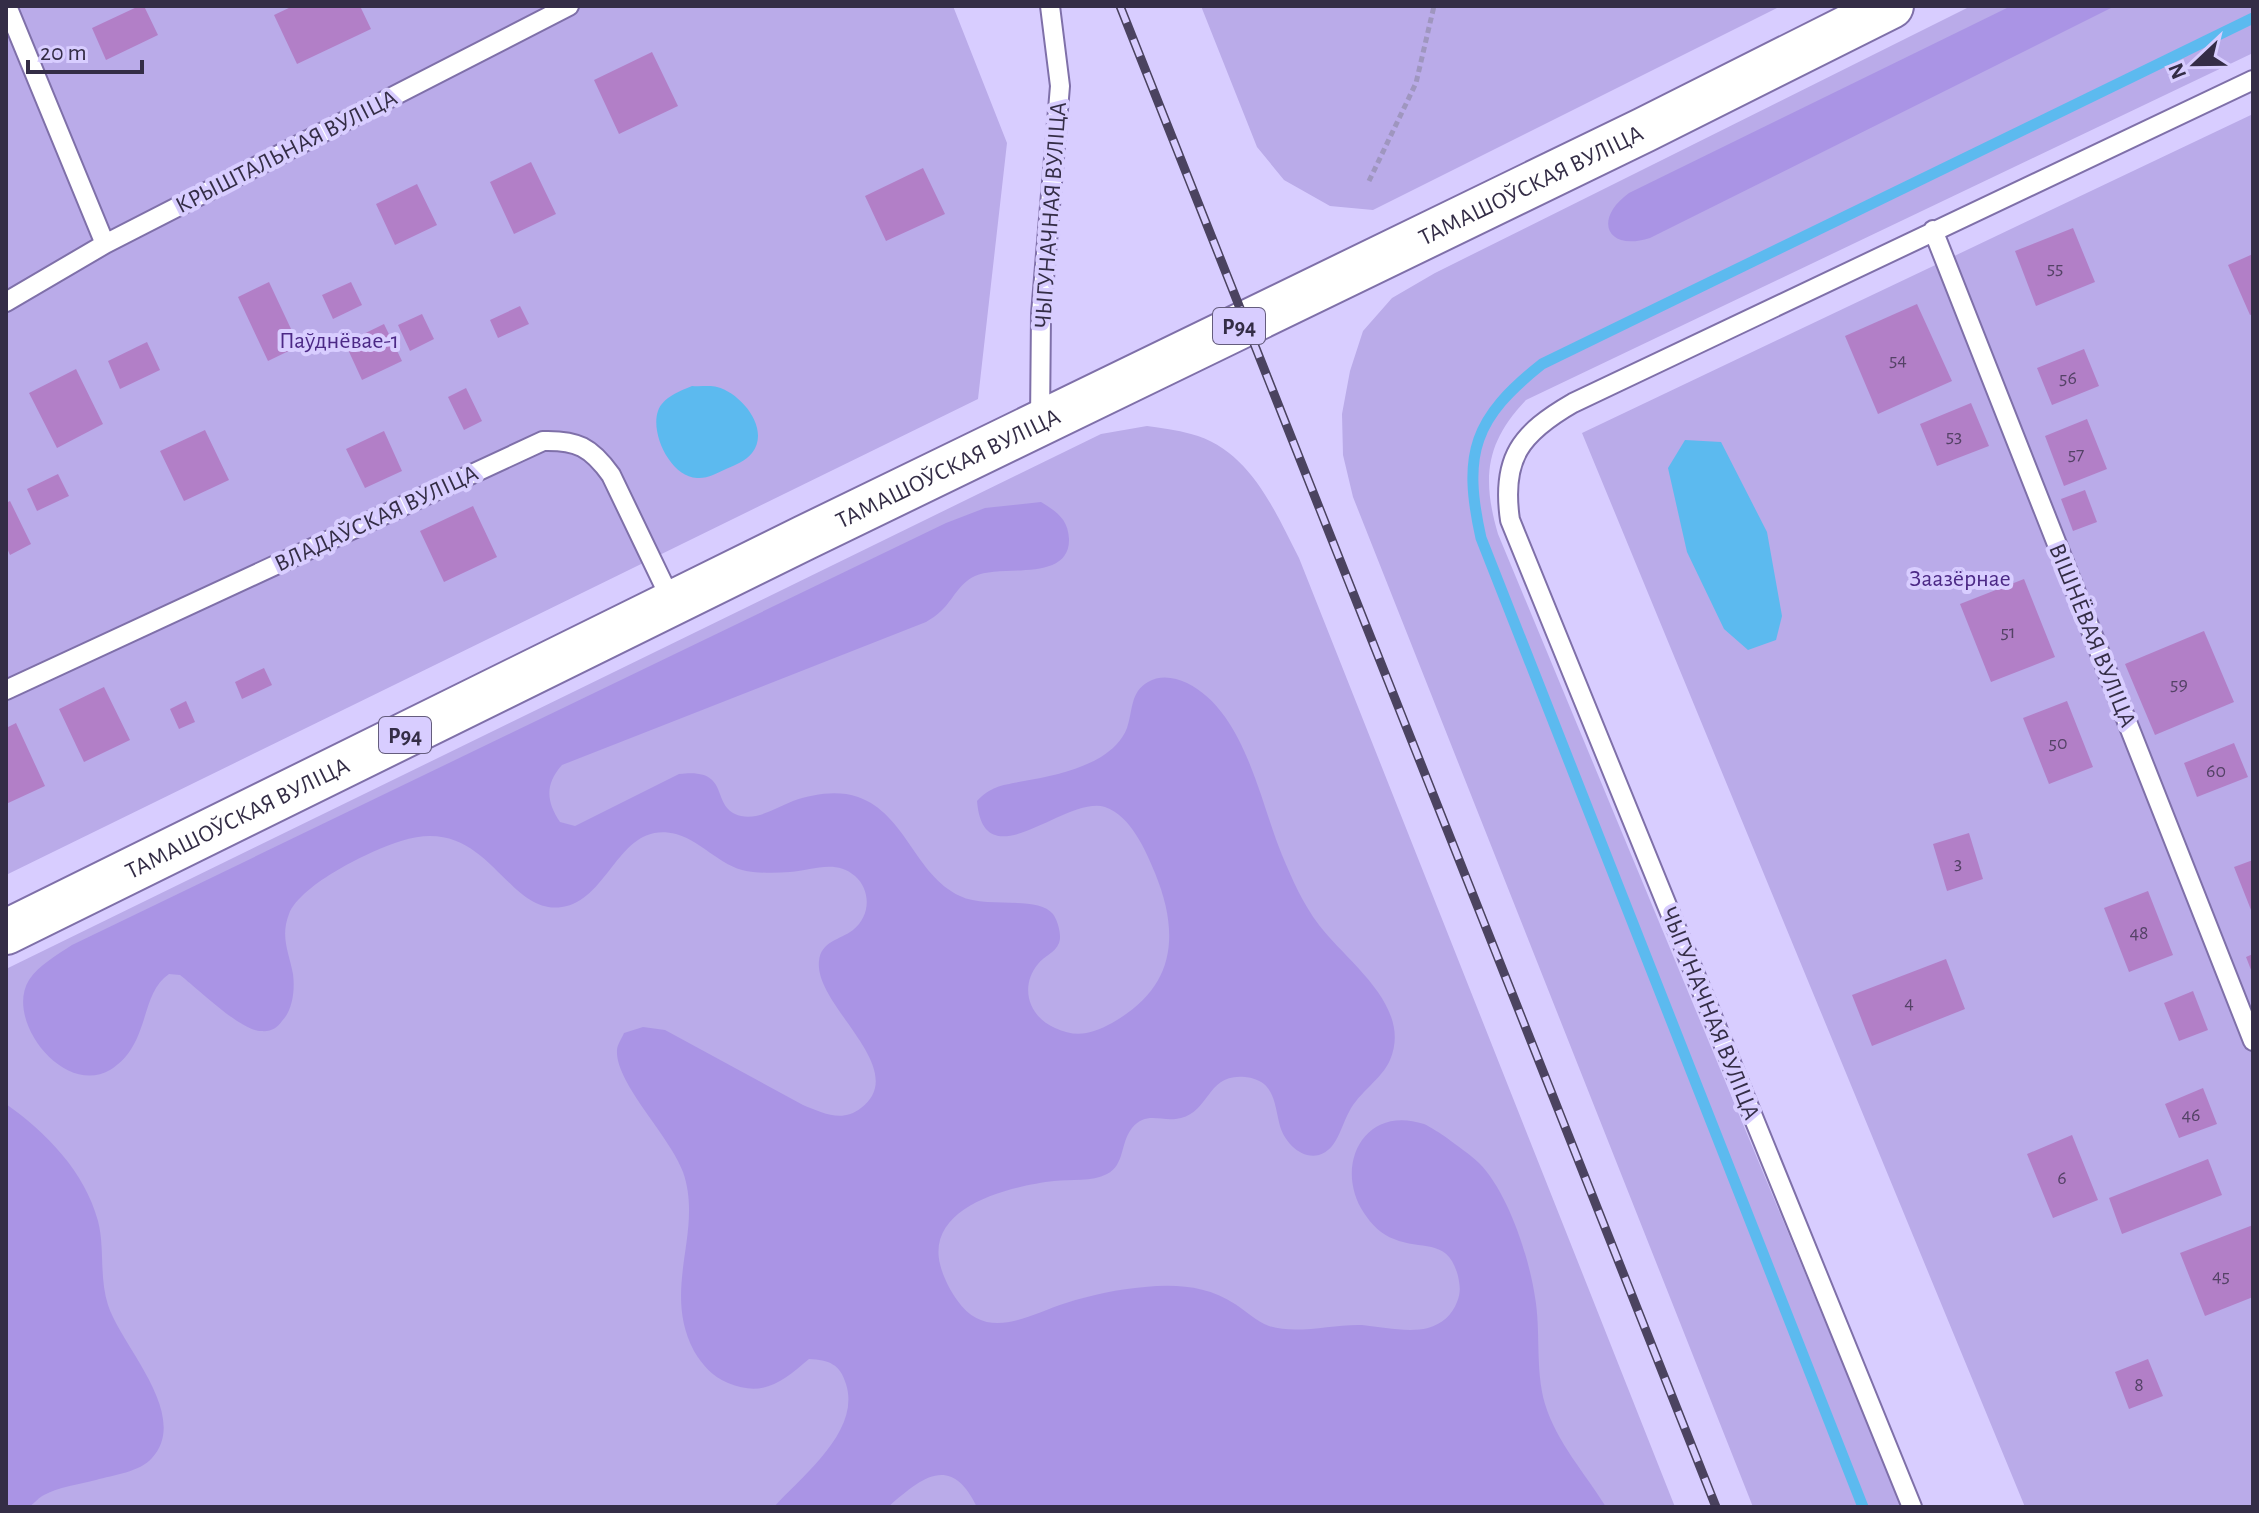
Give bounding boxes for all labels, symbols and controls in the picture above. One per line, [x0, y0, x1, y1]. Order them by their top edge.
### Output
scale bar [28, 24, 142, 74]
north arrow [2155, 24, 2235, 104]
text: 20 m [40, 41, 87, 65]
text: N [2164, 60, 2190, 82]
street label: КРЫШТАЛЬНАЯ ВУЛІЦА [172, 86, 401, 218]
street label: ЧЫГУНАЧНАЯ ВУЛІЦА [1031, 101, 1071, 329]
street label: ТАМАШОЎСКАЯ ВУЛІЦА [1415, 121, 1647, 250]
house number: 55 [2047, 258, 2063, 278]
road number: Р94 [1213, 308, 1265, 344]
park label: Паўднёвае-1 [279, 329, 399, 353]
house number: 54 [1889, 350, 1907, 370]
house number: 56 [2059, 368, 2077, 388]
street label: ТАМАШОЎСКАЯ ВУЛІЦА [833, 404, 1064, 534]
house number: 53 [1946, 426, 1962, 446]
house number: 57 [2068, 444, 2084, 464]
street label: ВЛАДАЎСКАЯ ВУЛІЦА [271, 461, 482, 577]
street label: ВІШНЁВАЯ ВУЛІЦА [2044, 540, 2141, 731]
park label: Заазёрнае [1909, 567, 2011, 591]
house number: 51 [2000, 622, 2016, 642]
house number: 59 [2170, 674, 2188, 694]
road number: Р94 [379, 717, 431, 753]
house number: 50 [2049, 733, 2067, 753]
street label: ТАМАШОЎСКАЯ ВУЛІЦА [122, 753, 353, 884]
house number: 60 [2206, 761, 2226, 781]
house number: 3 [1954, 853, 1962, 873]
street label: ЧЫГУНАЧНАЯ ВУЛІЦА [1656, 904, 1764, 1123]
house number: 48 [2129, 923, 2149, 943]
house number: 4 [1904, 993, 1914, 1013]
house number: 46 [2181, 1105, 2201, 1125]
house number: 6 [2057, 1168, 2067, 1188]
house number: 45 [2212, 1266, 2230, 1286]
house number: 8 [2134, 1375, 2144, 1395]

